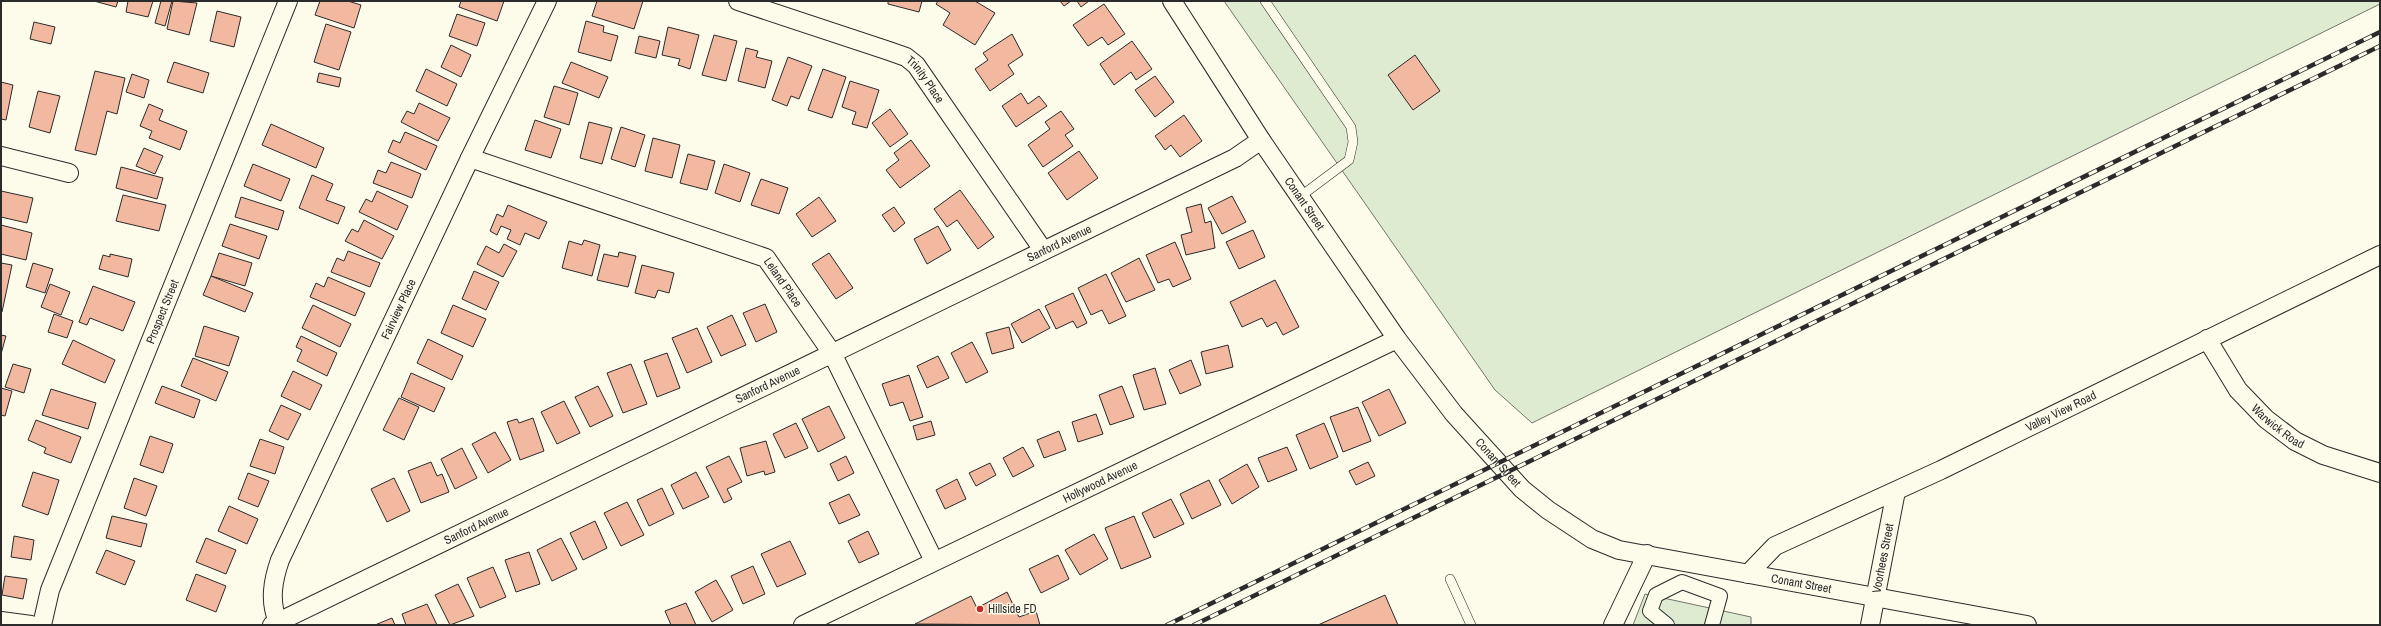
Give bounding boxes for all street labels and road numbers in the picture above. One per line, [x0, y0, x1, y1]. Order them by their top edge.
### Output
street label: Trinity Place [903, 52, 948, 106]
street label: Conant Street [1281, 174, 1328, 233]
street label: Sanford Avenue [1024, 221, 1094, 266]
street label: Leland Place [760, 254, 806, 310]
street label: Fairview Place [377, 276, 420, 342]
street label: Prospect Street [142, 277, 183, 346]
street label: Sanford Avenue [733, 362, 803, 407]
street label: Valley View Road [2023, 387, 2099, 435]
street label: Warwick Road [2248, 401, 2307, 452]
street label: Conant Street [1472, 435, 1525, 491]
street label: Hollywood Avenue [1060, 457, 1140, 507]
street label: Sanford Avenue [441, 503, 511, 548]
street label: Voorhees Street [1868, 522, 1898, 594]
street label: Conant Street [1770, 570, 1833, 597]

